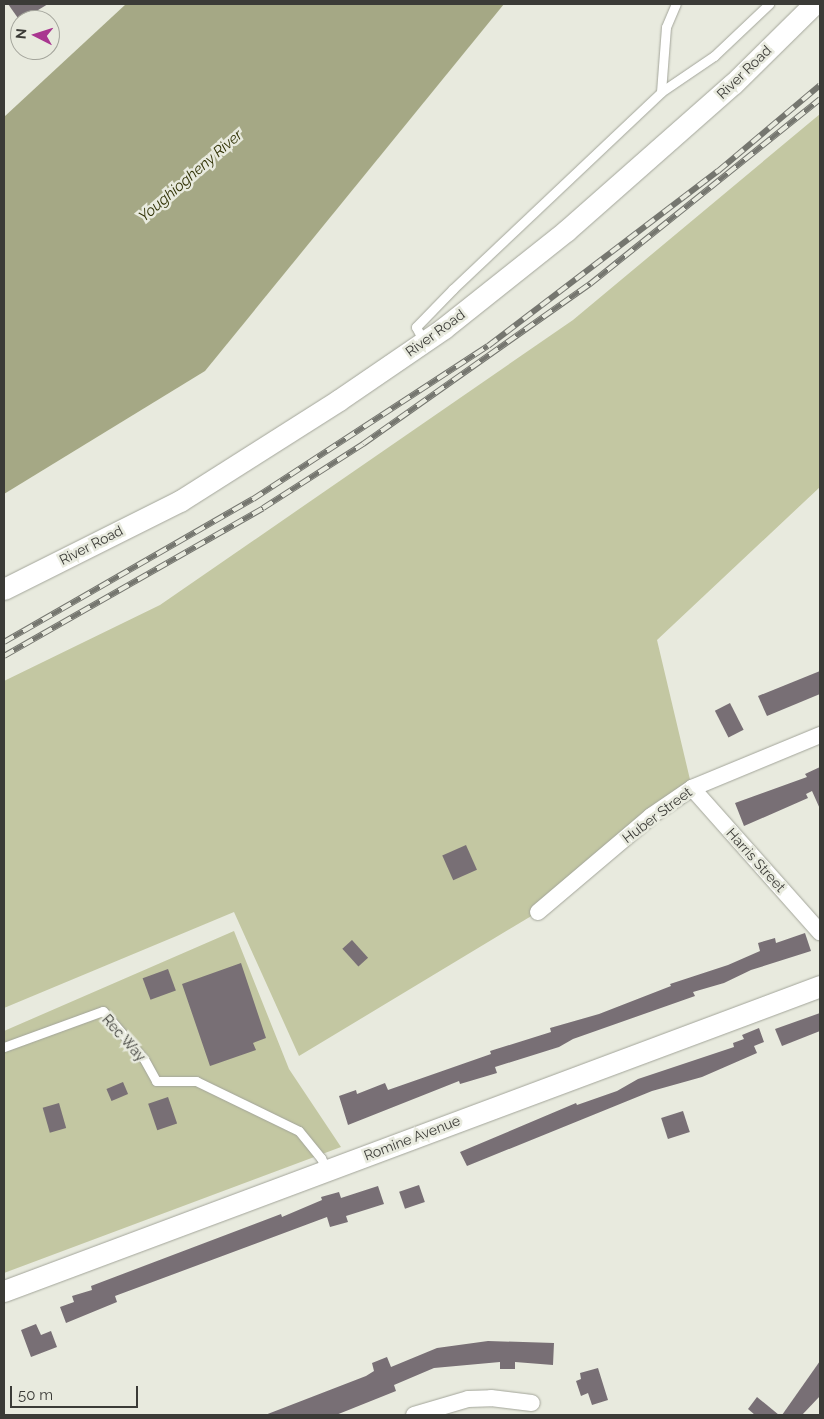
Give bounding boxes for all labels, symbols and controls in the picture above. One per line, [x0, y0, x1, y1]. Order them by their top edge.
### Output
north arrow [10, 10, 60, 60]
text: N [13, 28, 29, 40]
street label: River Road [713, 42, 775, 102]
water label: Youghiogheny River [135, 126, 247, 226]
street label: River Road [402, 306, 468, 360]
street label: River Road [56, 522, 126, 568]
street label: Huber Street [619, 783, 695, 847]
street label: Harris Street [723, 825, 789, 895]
street label: Rec Way [99, 1011, 149, 1065]
street label: Romine Avenue [361, 1112, 463, 1164]
scale bar [12, 1376, 140, 1408]
text: 50 m [18, 1386, 53, 1404]

